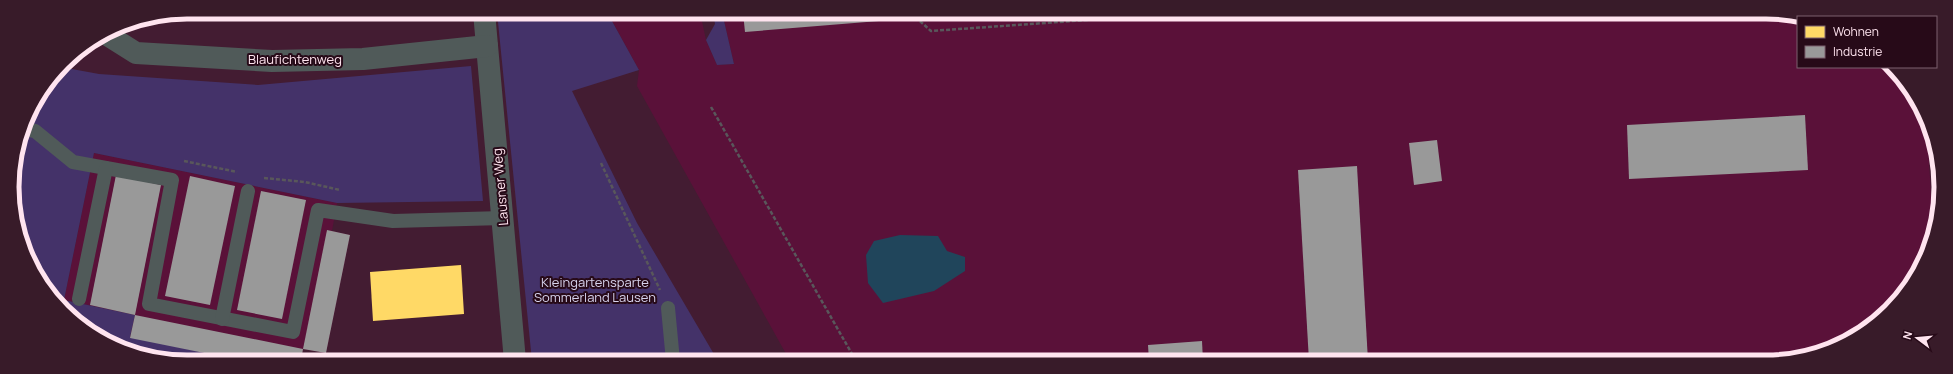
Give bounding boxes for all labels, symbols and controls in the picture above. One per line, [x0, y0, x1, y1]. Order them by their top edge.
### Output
legend [1797, 16, 1937, 68]
text: Wohnen [1833, 23, 1879, 40]
text: Industrie [1833, 43, 1882, 60]
street label: Blaufichtenweg [248, 50, 342, 68]
street label: Lausner Weg [488, 148, 512, 226]
park label: Kleingartensparte Sommerland Lausen [534, 273, 656, 306]
north arrow [1897, 318, 1937, 358]
text: N [1899, 329, 1915, 341]

